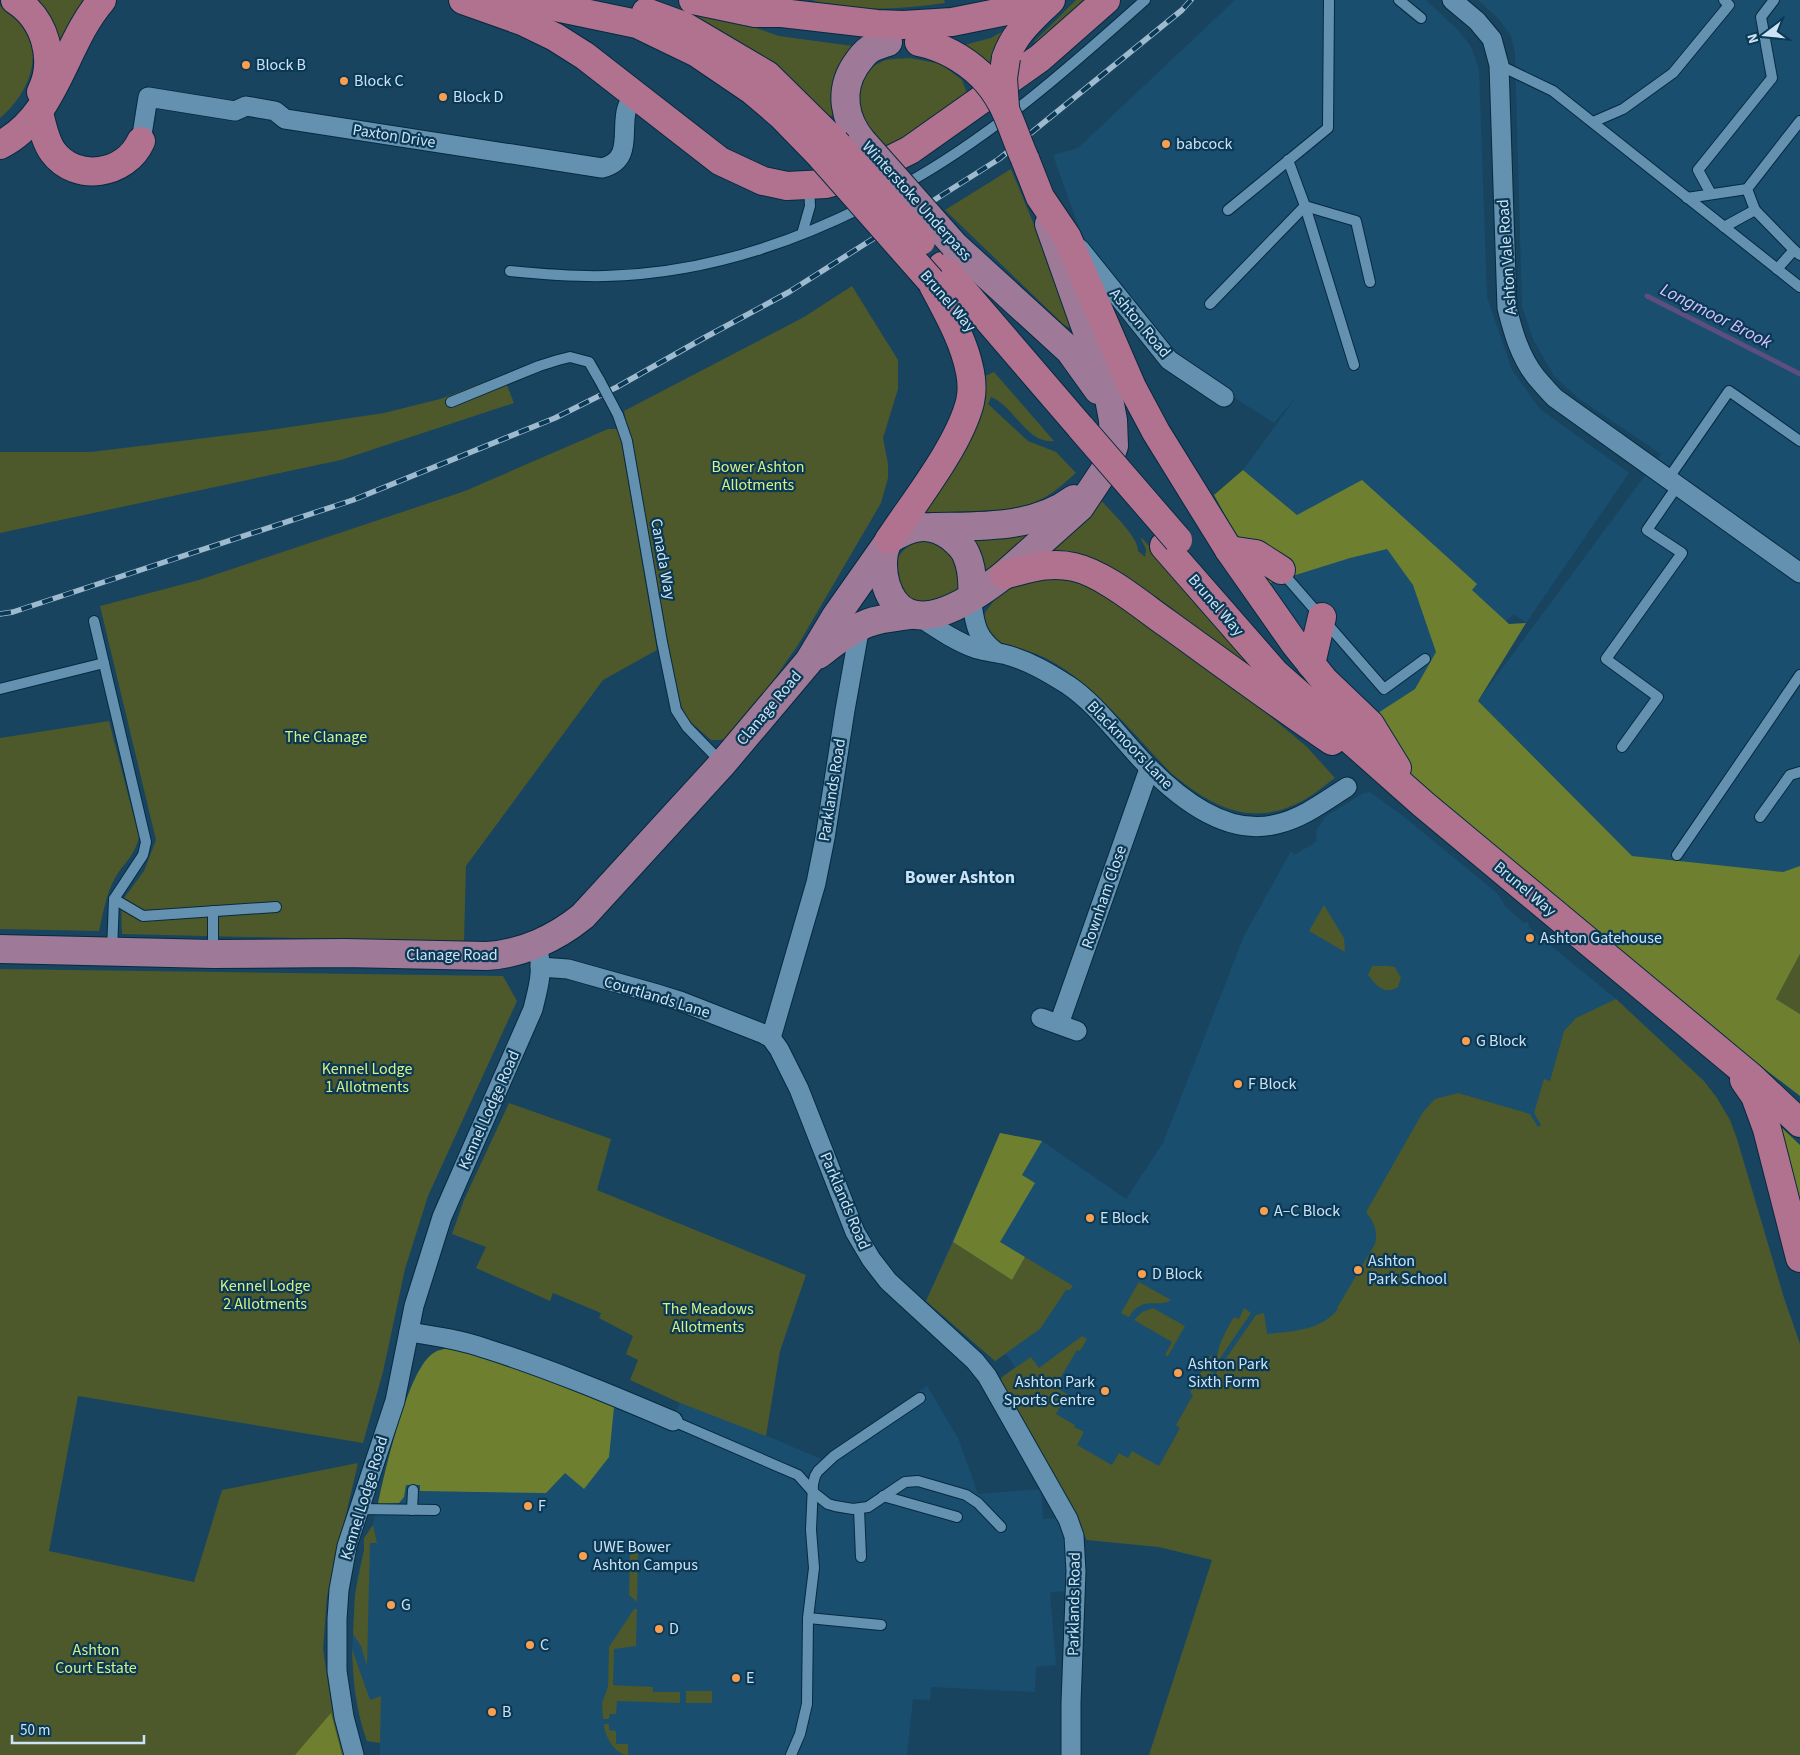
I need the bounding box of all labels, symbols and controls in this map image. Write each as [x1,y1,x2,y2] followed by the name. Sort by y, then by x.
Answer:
[1740,10,1790,60] north arrow
[1743,31,1764,46] text: N
[256,54,306,76] place label: Block B
[240,59,252,71] marker: Block B
[354,70,404,92] place label: Block C
[338,75,350,87] marker: Block C
[453,86,504,108] place label: Block D
[437,91,449,103] marker: Block D
[351,119,437,153] street label: Paxton Drive
[1176,133,1232,155] place label: babcock
[857,136,977,266] street label: Winterstoke Underpass
[1160,138,1172,150] marker: babcock
[1492,198,1522,316] street label: Ashton Vale Road
[915,265,981,337] street label: Brunel Way
[1656,277,1777,355] water label: Longmoor Brook
[1104,284,1176,362] street label: Ashton Road
[711,456,805,496] park label: Bower Ashton Allotments
[645,517,681,602] street label: Canada Way
[1183,569,1249,641] street label: Brunel Way
[731,666,807,750] street label: Clanage Road
[1082,696,1178,794] street label: Blackmoors Lane
[285,726,367,748] park label: The Clanage
[813,737,851,843] street label: Parklands Road
[1076,843,1132,951] street label: Rownham Close
[1489,856,1561,922] street label: Brunel Way
[905,865,1015,890] district label: Bower Ashton
[1540,927,1662,949] place label: Ashton Gatehouse
[1524,932,1536,944] marker: Ashton Gatehouse
[406,944,498,966] street label: Clanage Road
[601,970,713,1024] street label: Courtlands Lane
[1476,1030,1527,1052] place label: G Block
[1460,1035,1472,1047] marker: G Block
[453,1047,525,1173] street label: Kennel Lodge Road
[322,1058,412,1098] park label: Kennel Lodge 1 Allotments
[1248,1073,1297,1095] place label: F Block
[1232,1078,1244,1090] marker: F Block
[815,1149,875,1253] street label: Parklands Road
[1274,1200,1340,1222] place label: A–C Block
[1258,1205,1270,1217] marker: A–C Block
[1100,1207,1149,1229] place label: E Block
[1084,1212,1096,1224] marker: E Block
[1368,1250,1447,1290] place label: Ashton Park School
[1152,1263,1202,1285] place label: D Block
[1352,1264,1364,1276] marker: Ashton Park School
[1136,1268,1148,1280] marker: D Block
[220,1275,310,1315] park label: Kennel Lodge 2 Allotments
[662,1298,754,1338] park label: The Meadows Allotments
[1188,1353,1268,1393] place label: Ashton Park Sixth Form
[1172,1367,1184,1379] marker: Ashton Park Sixth Form
[1004,1371,1095,1411] place label: Ashton Park Sports Centre
[1099,1385,1111,1397] marker: Ashton Park Sports Centre
[335,1433,393,1563] street label: Kennel Lodge Road
[538,1495,546,1517] place label: F
[522,1500,534,1512] marker: F
[593,1536,698,1576] place label: UWE Bower Ashton Campus
[577,1550,589,1562] marker: UWE Bower Ashton Campus
[1062,1552,1086,1656] street label: Parklands Road
[401,1594,411,1616] place label: G
[385,1599,397,1611] marker: G
[669,1618,679,1640] place label: D
[653,1623,665,1635] marker: D
[540,1634,549,1656] place label: C
[55,1639,137,1679] park label: Ashton Court Estate
[524,1639,536,1651] marker: C
[746,1667,754,1689] place label: E
[730,1672,742,1684] marker: E
[502,1701,511,1723] place label: B
[486,1706,498,1718] marker: B
[12,1712,145,1744] scale bar
[20,1720,50,1741] text: 50 m

